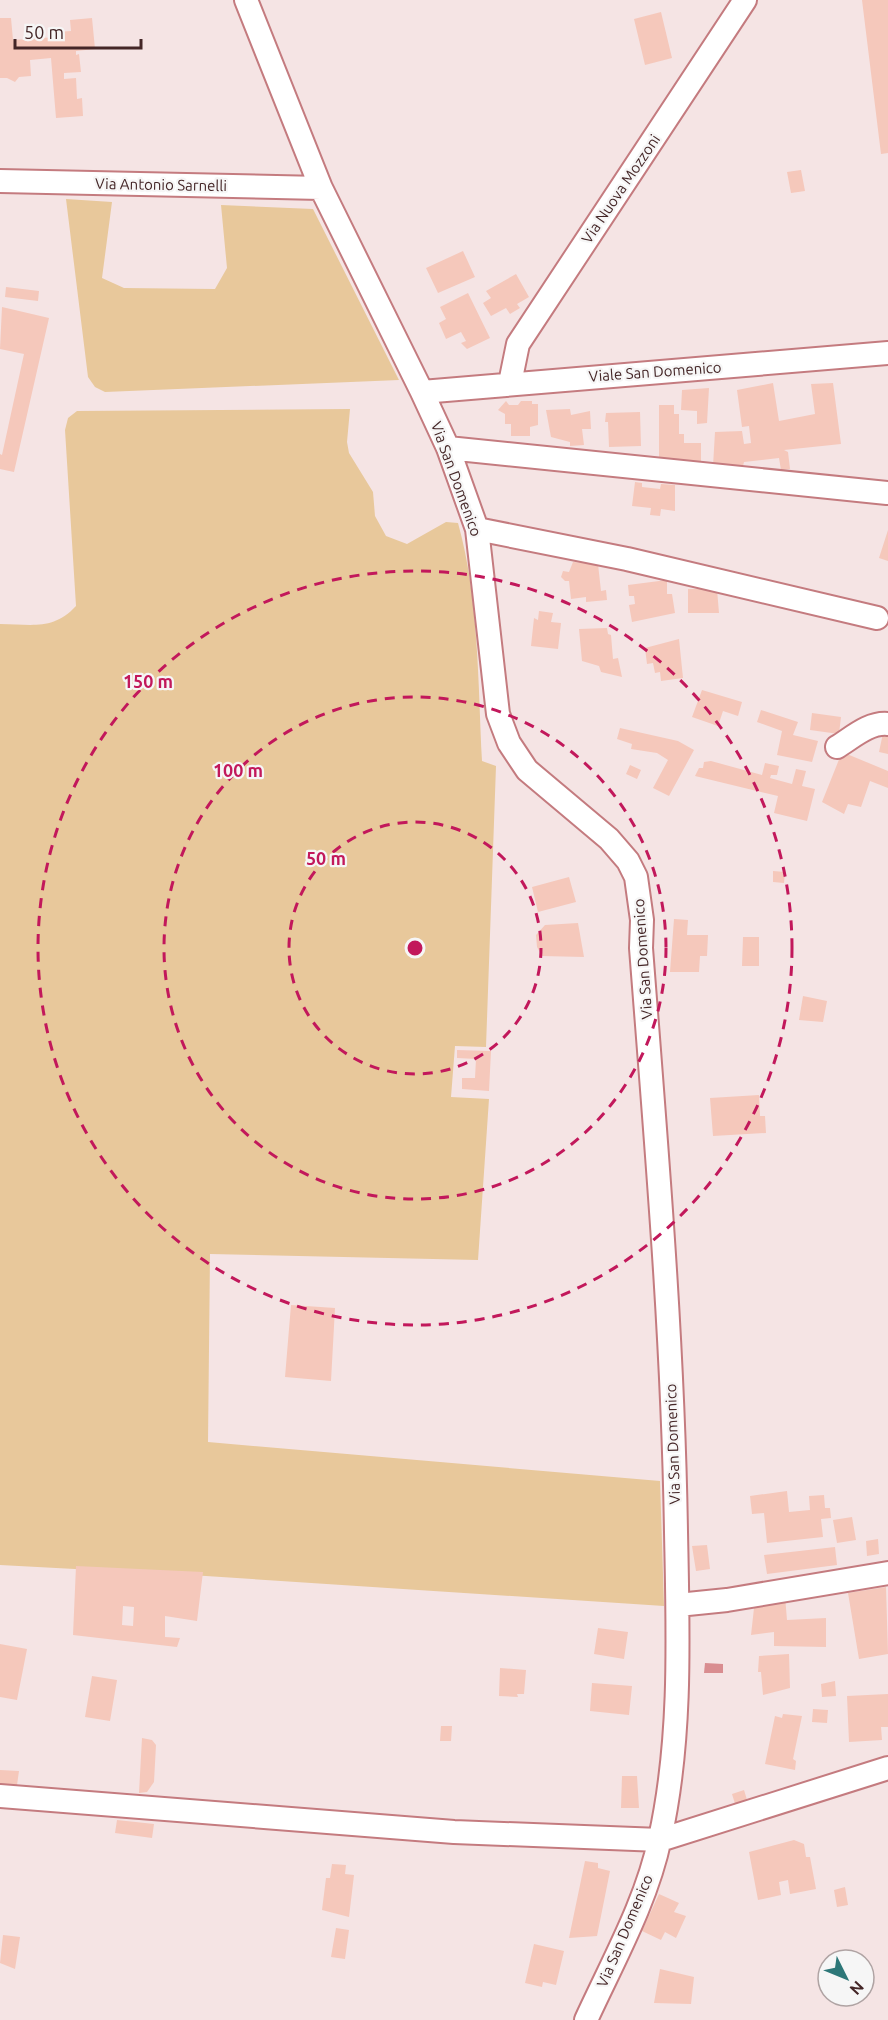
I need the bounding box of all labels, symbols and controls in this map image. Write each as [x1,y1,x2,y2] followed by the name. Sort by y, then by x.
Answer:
[15,12,141,50] scale bar
[24,22,64,42] text: 50 m
[578,131,663,246] street label: Via Nuova Mozzoni
[95,175,227,194] street label: Via Antonio Sarnelli
[588,358,722,385] street label: Viale San Domenico
[428,419,485,539] street label: Via San Domenico
[123,671,173,691] text: 150 m
[213,760,263,780] text: 100 m
[306,848,346,868] text: 50 m
[630,898,655,1020] street label: Via San Domenico
[405,938,425,958] centre of rings
[662,1383,683,1505] street label: Via San Domenico
[593,1872,656,1990] street label: Via San Domenico
[816,1948,876,2008] north arrow
[846,1978,868,1999] text: N

